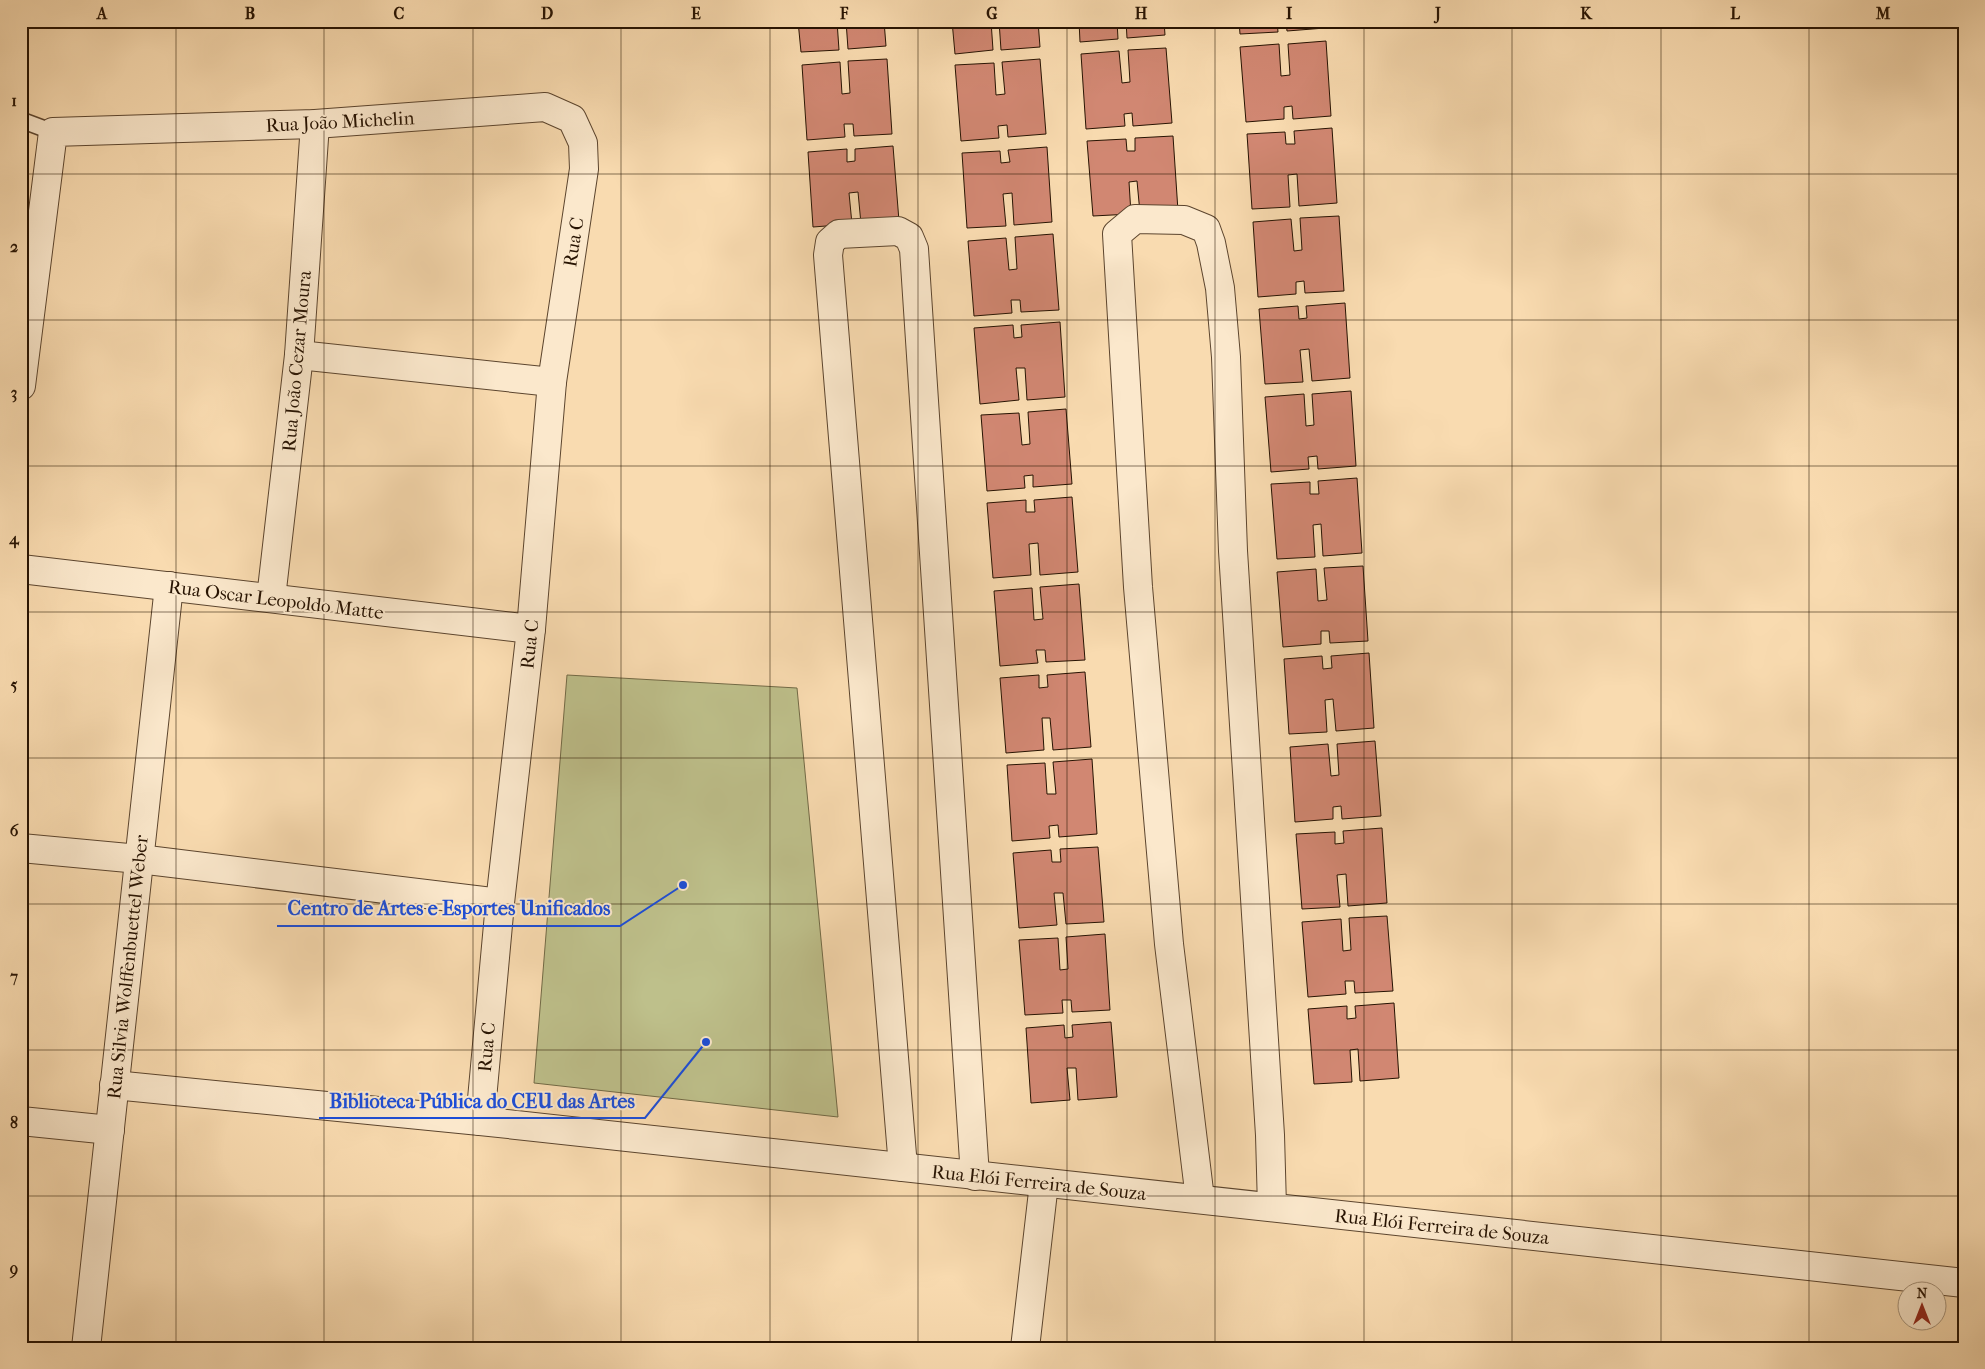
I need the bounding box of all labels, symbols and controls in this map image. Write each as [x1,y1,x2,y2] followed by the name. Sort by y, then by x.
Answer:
[96,4,108,23] text: A
[245,4,255,23] text: B
[394,4,405,23] text: C
[541,4,553,23] text: D
[691,4,701,23] text: E
[839,4,849,23] text: F
[986,4,998,23] text: G
[1135,4,1148,23] text: H
[1286,4,1293,23] text: I
[1433,4,1441,24] text: J
[1580,4,1593,23] text: K
[1730,4,1740,23] text: L
[1875,4,1891,23] text: M
[11,91,17,110] text: 1
[265,107,415,137] street label: Rua João Michelin
[559,216,589,269] street label: Rua C
[10,237,18,256] text: 2
[278,269,316,453] street label: Rua João Cezar Moura
[11,383,17,403] text: 3
[8,529,20,549] text: 4
[167,576,385,624] street label: Rua Oscar Leopoldo Matte
[516,618,544,670] street label: Rua C
[11,675,18,694] text: 5
[10,821,19,840] text: 6
[103,833,153,1100] street label: Rua Silvia Wolffenbuettel Weber
[277,891,620,926] callout: Centro de Artes e Esportes Unificados
[288,897,611,920] text: Centro de Artes e Esportes Unificados
[9,967,18,986] text: 7
[474,1021,500,1073] street label: Rua C
[319,1083,645,1118] callout: Biblioteca Pública do CEU das Artes
[329,1090,635,1113] text: Biblioteca Pública do CEU das Artes
[10,1113,18,1132] text: 8
[931,1161,1147,1205] street label: Rua Elói Ferreira de Souza
[1334,1205,1550,1249] street label: Rua Elói Ferreira de Souza
[9,1259,18,1279] text: 9
[1898,1282,1948,1332] north arrow
[1917,1285,1928,1302] text: N

